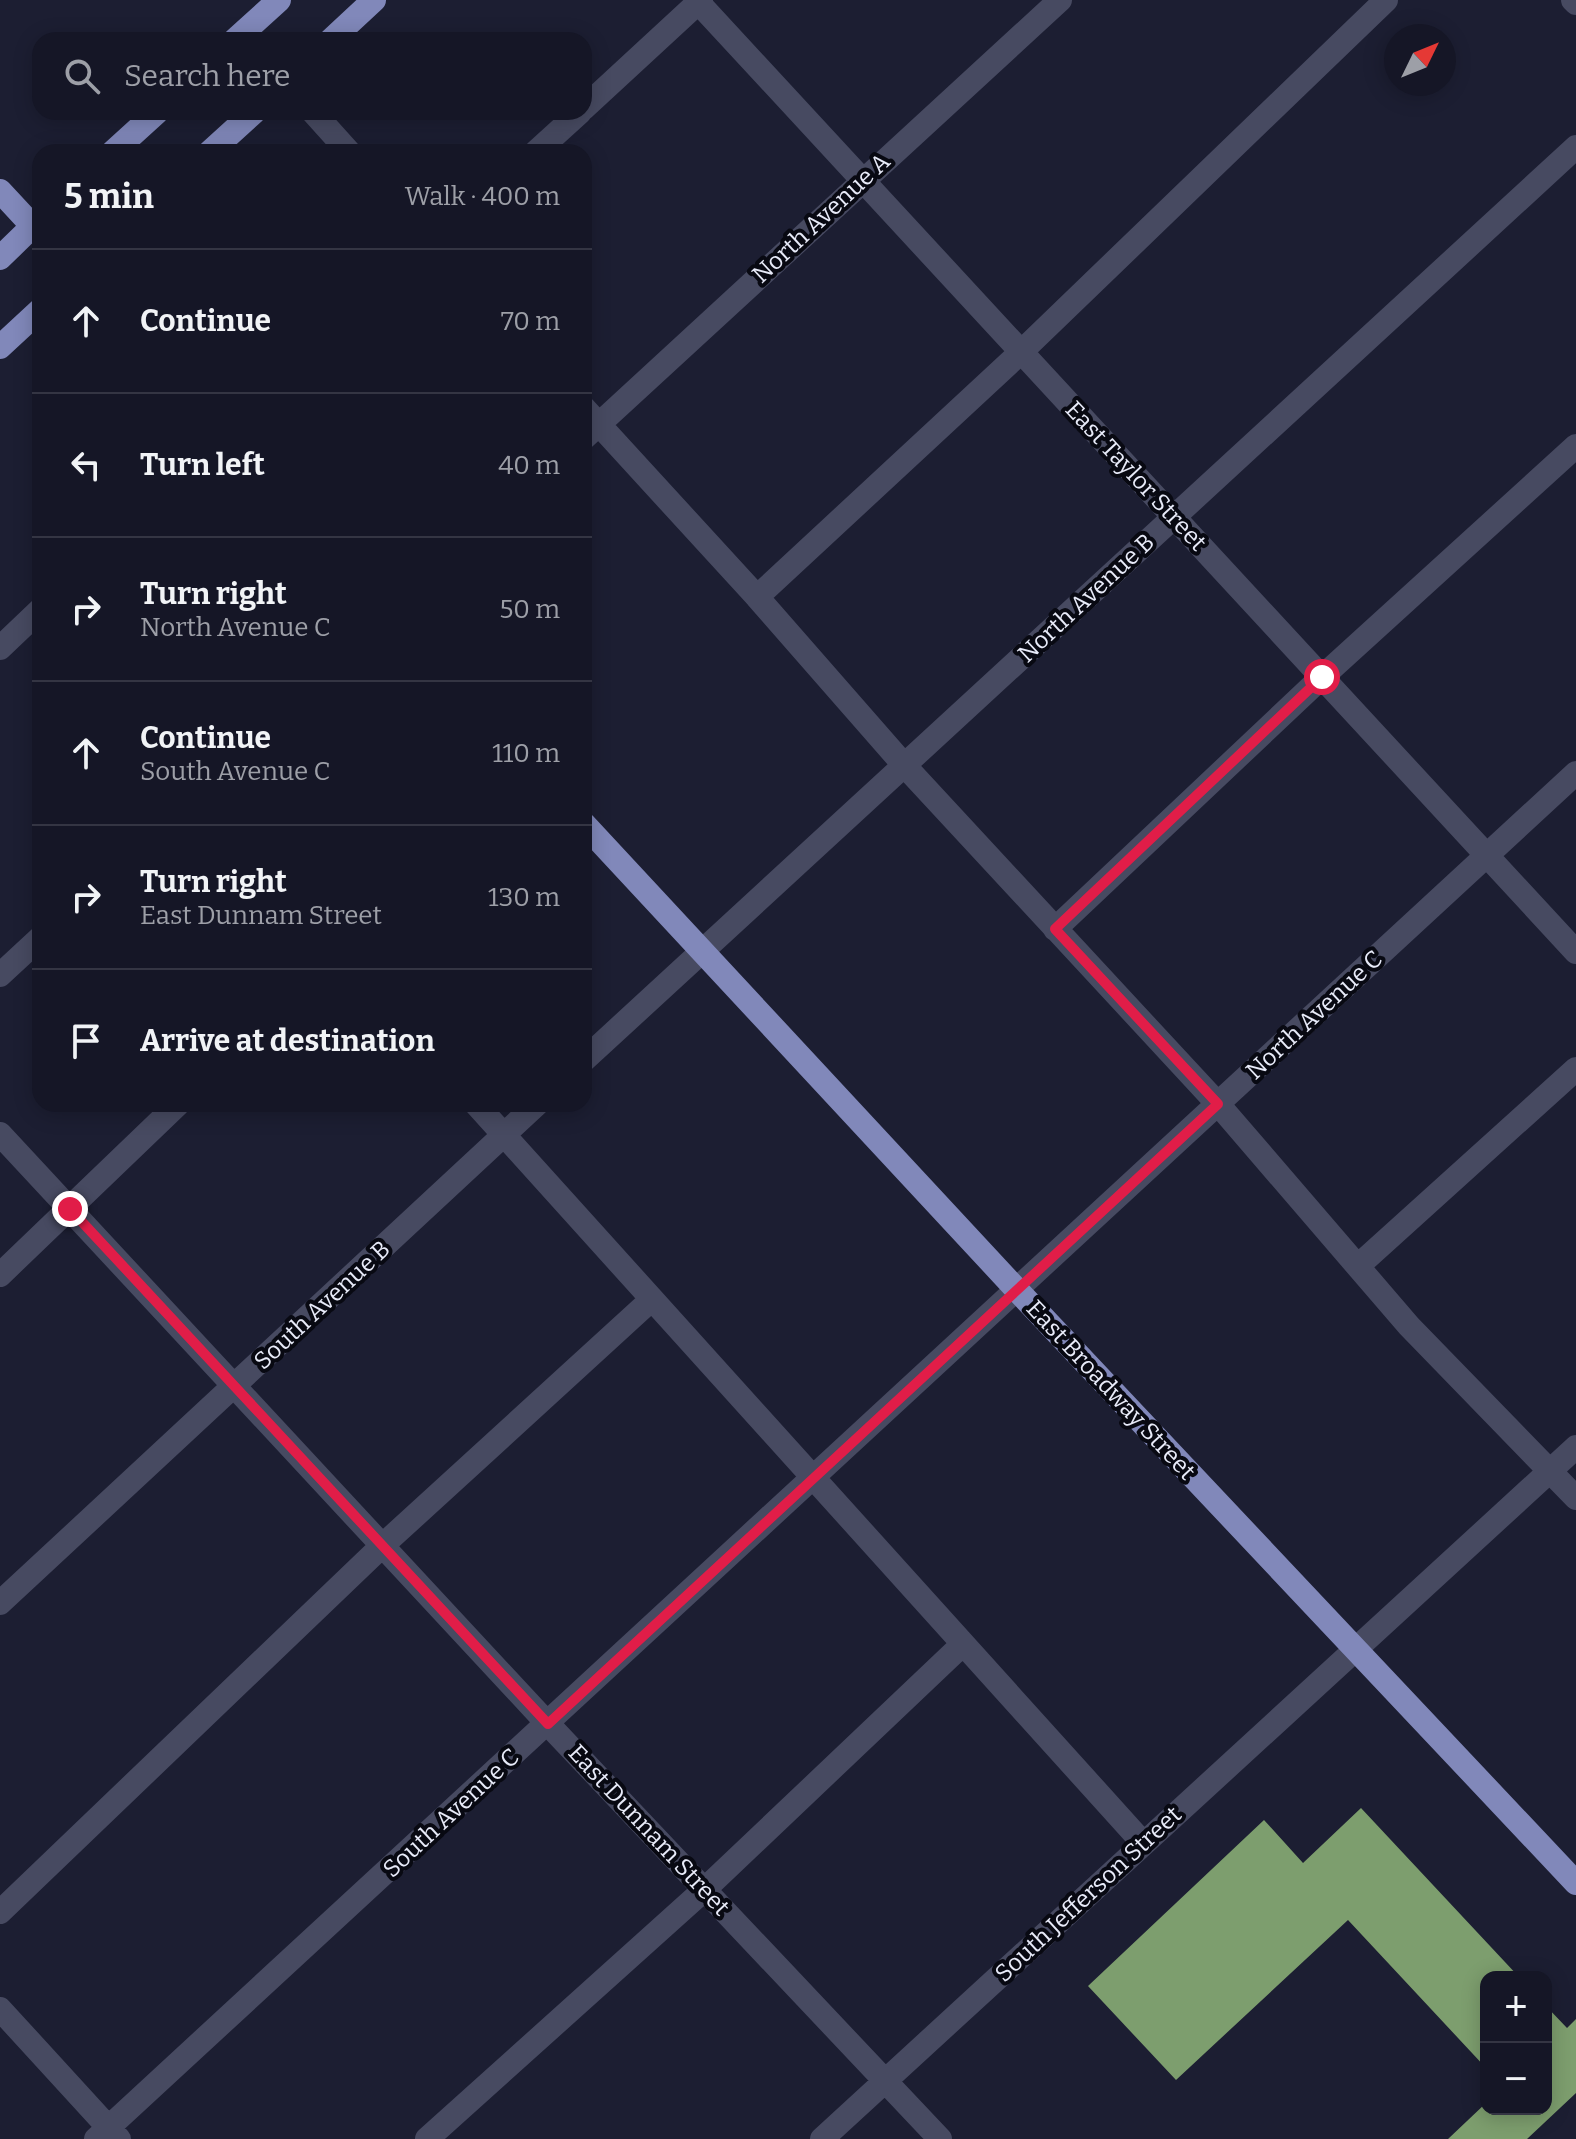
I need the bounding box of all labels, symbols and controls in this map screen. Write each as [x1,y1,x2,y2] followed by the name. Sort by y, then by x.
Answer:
[1384,24,1456,96] north arrow
[32,32,592,120] search box
[60,54,104,98] icon: search
[124,58,291,94] text: Search here
[747,147,895,289] street label: North Avenue A
[64,176,154,217] text: 5 min
[405,181,560,212] text: Walk · 400 m
[64,299,108,343] icon: ahead
[140,303,271,339] text: Continue
[501,306,560,337] text: 70 m
[1060,396,1213,557] street label: East Taylor Street
[64,443,108,487] icon: left
[140,447,265,483] text: Turn left
[498,450,560,481] text: 40 m
[1012,528,1160,668] street label: North Avenue B
[140,576,287,612] text: Turn right
[64,587,108,631] icon: right
[499,594,560,625] text: 50 m
[140,612,331,643] text: North Avenue C
[1304,659,1340,695] route start
[140,720,271,756] text: Continue
[64,731,108,775] icon: ahead
[492,738,560,769] text: 110 m
[140,756,330,787] text: South Avenue C
[140,864,287,900] text: Turn right
[64,875,108,919] icon: right
[488,882,560,913] text: 130 m
[140,900,382,931] text: East Dunnam Street
[1240,945,1388,1085] street label: North Avenue C
[64,1019,108,1063] icon: arrive
[140,1023,435,1059] text: Arrive at destination
[52,1191,88,1227] route end
[248,1235,396,1375] street label: South Avenue B
[1021,1295,1201,1486] street label: East Broadway Street
[563,1739,736,1921] street label: East Dunnam Street
[377,1743,525,1883] street label: South Avenue C
[989,1800,1187,1988] street label: South Jefferson Street
[1480,1971,1552,2115] map controls
[1480,1971,1552,2043] button: +
[1480,2043,1552,2115] button: −

